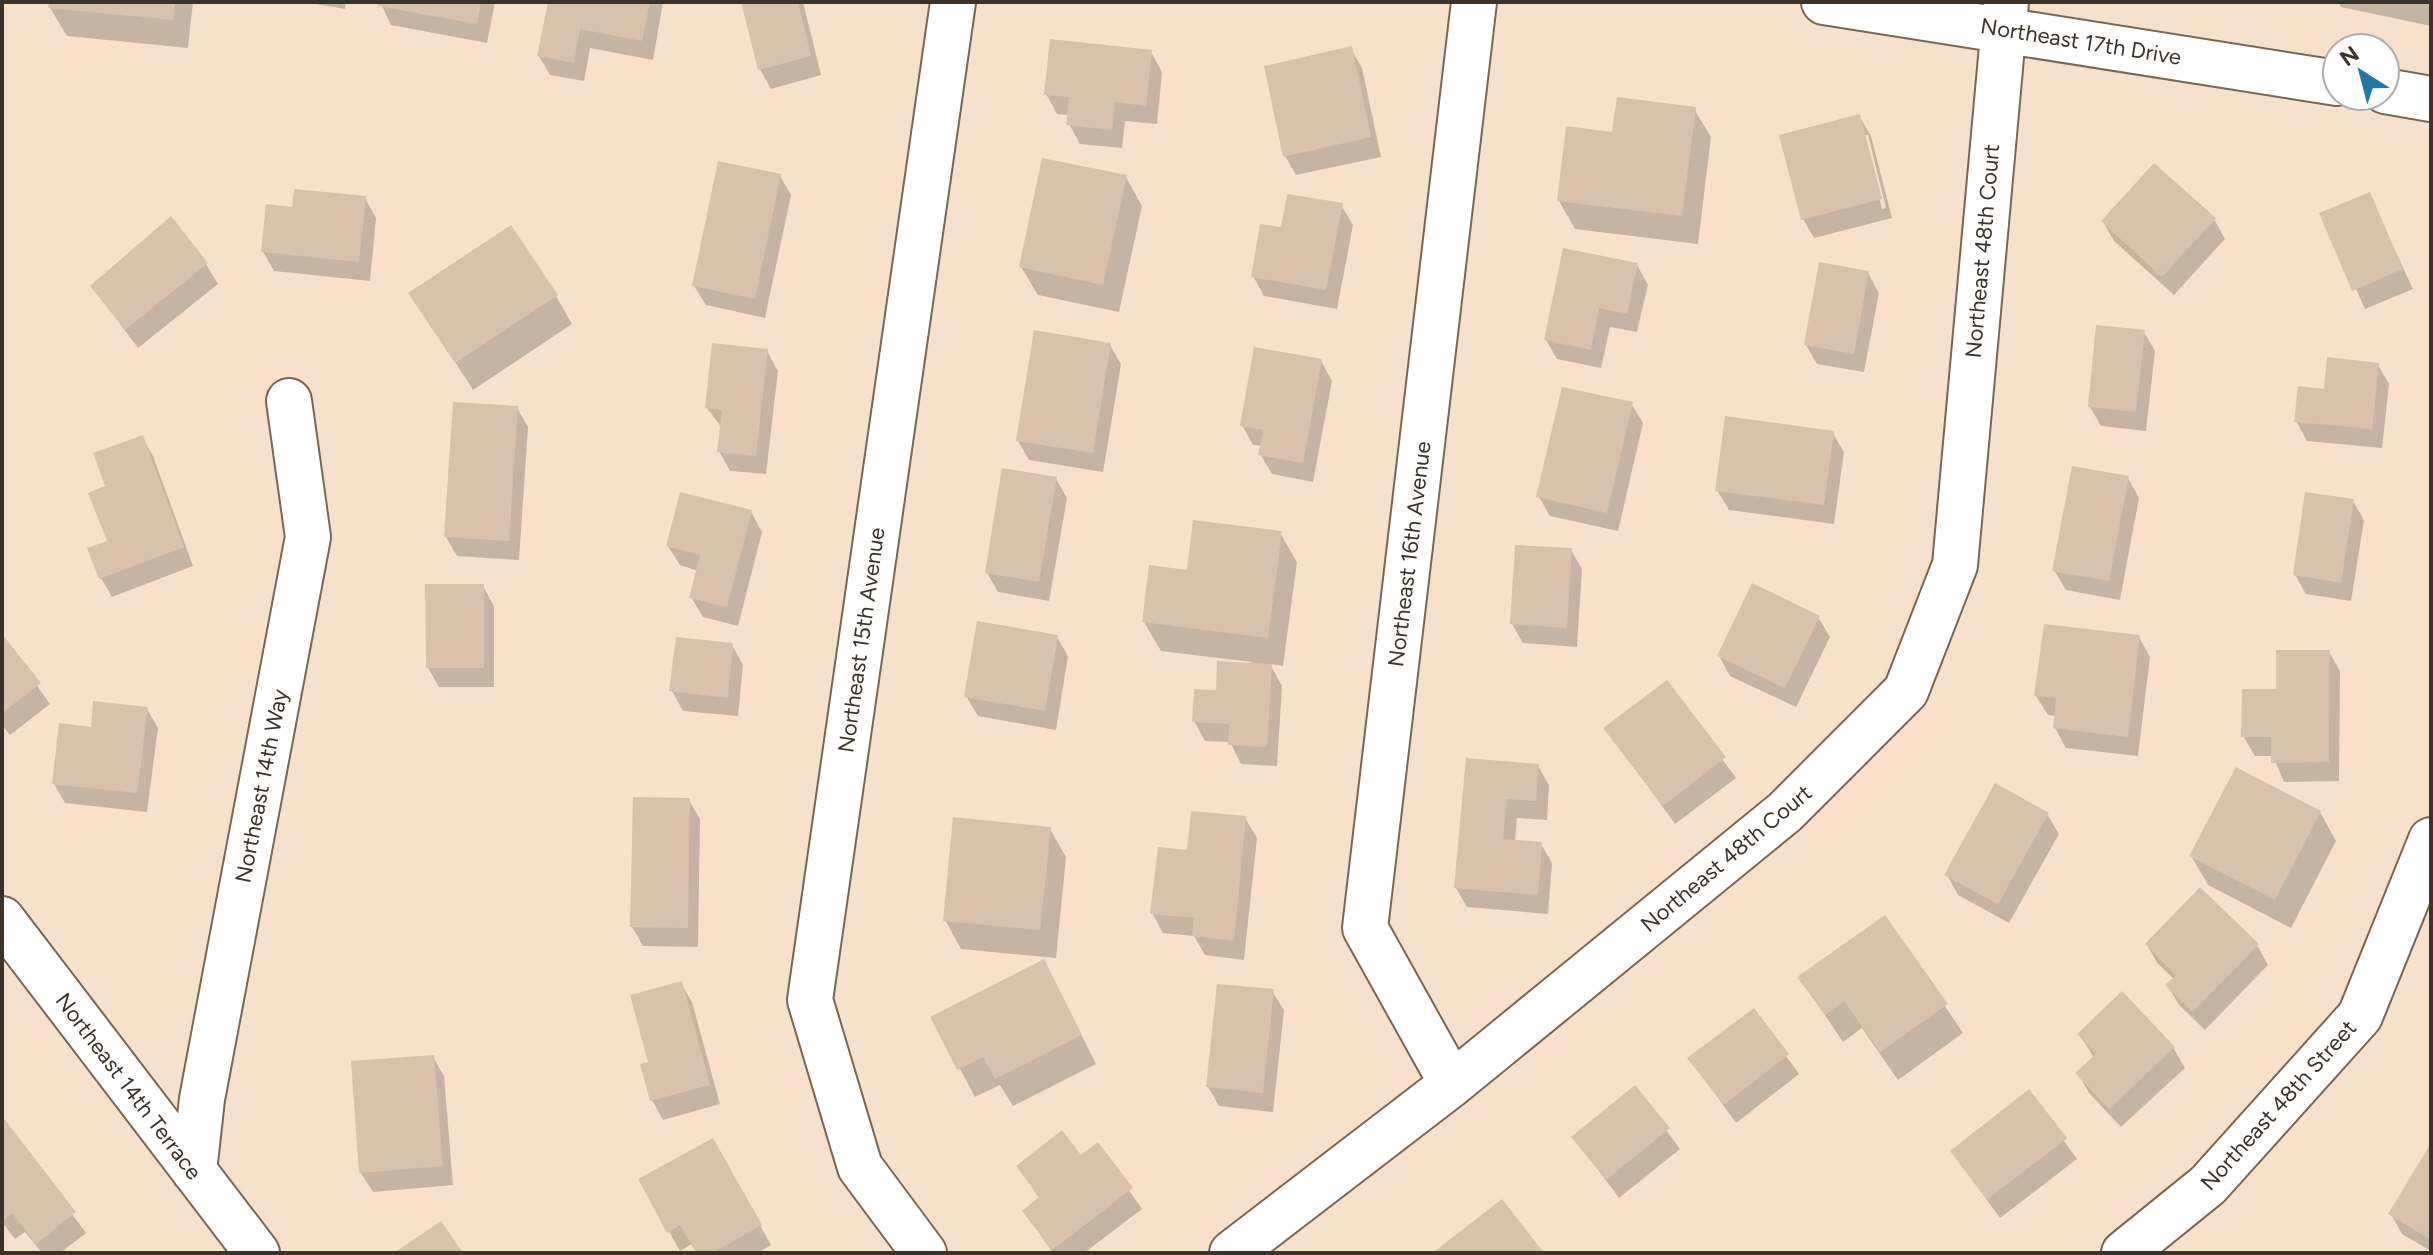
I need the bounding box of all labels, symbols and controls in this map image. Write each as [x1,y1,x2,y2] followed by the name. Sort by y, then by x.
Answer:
[1979,12,2183,71] street label: Northeast 17th Drive
[2321,32,2401,112] north arrow
[2335,40,2364,72] text: N
[1960,143,2005,359] street label: Northeast 48th Court
[1382,440,1437,668] street label: Northeast 16th Avenue
[832,526,891,754] street label: Northeast 15th Avenue
[229,687,294,885] street label: Northeast 14th Way
[1635,779,1817,938] street label: Northeast 48th Court
[50,988,208,1185] street label: Northeast 14th Terrace
[2195,1015,2362,1196] street label: Northeast 48th Street

